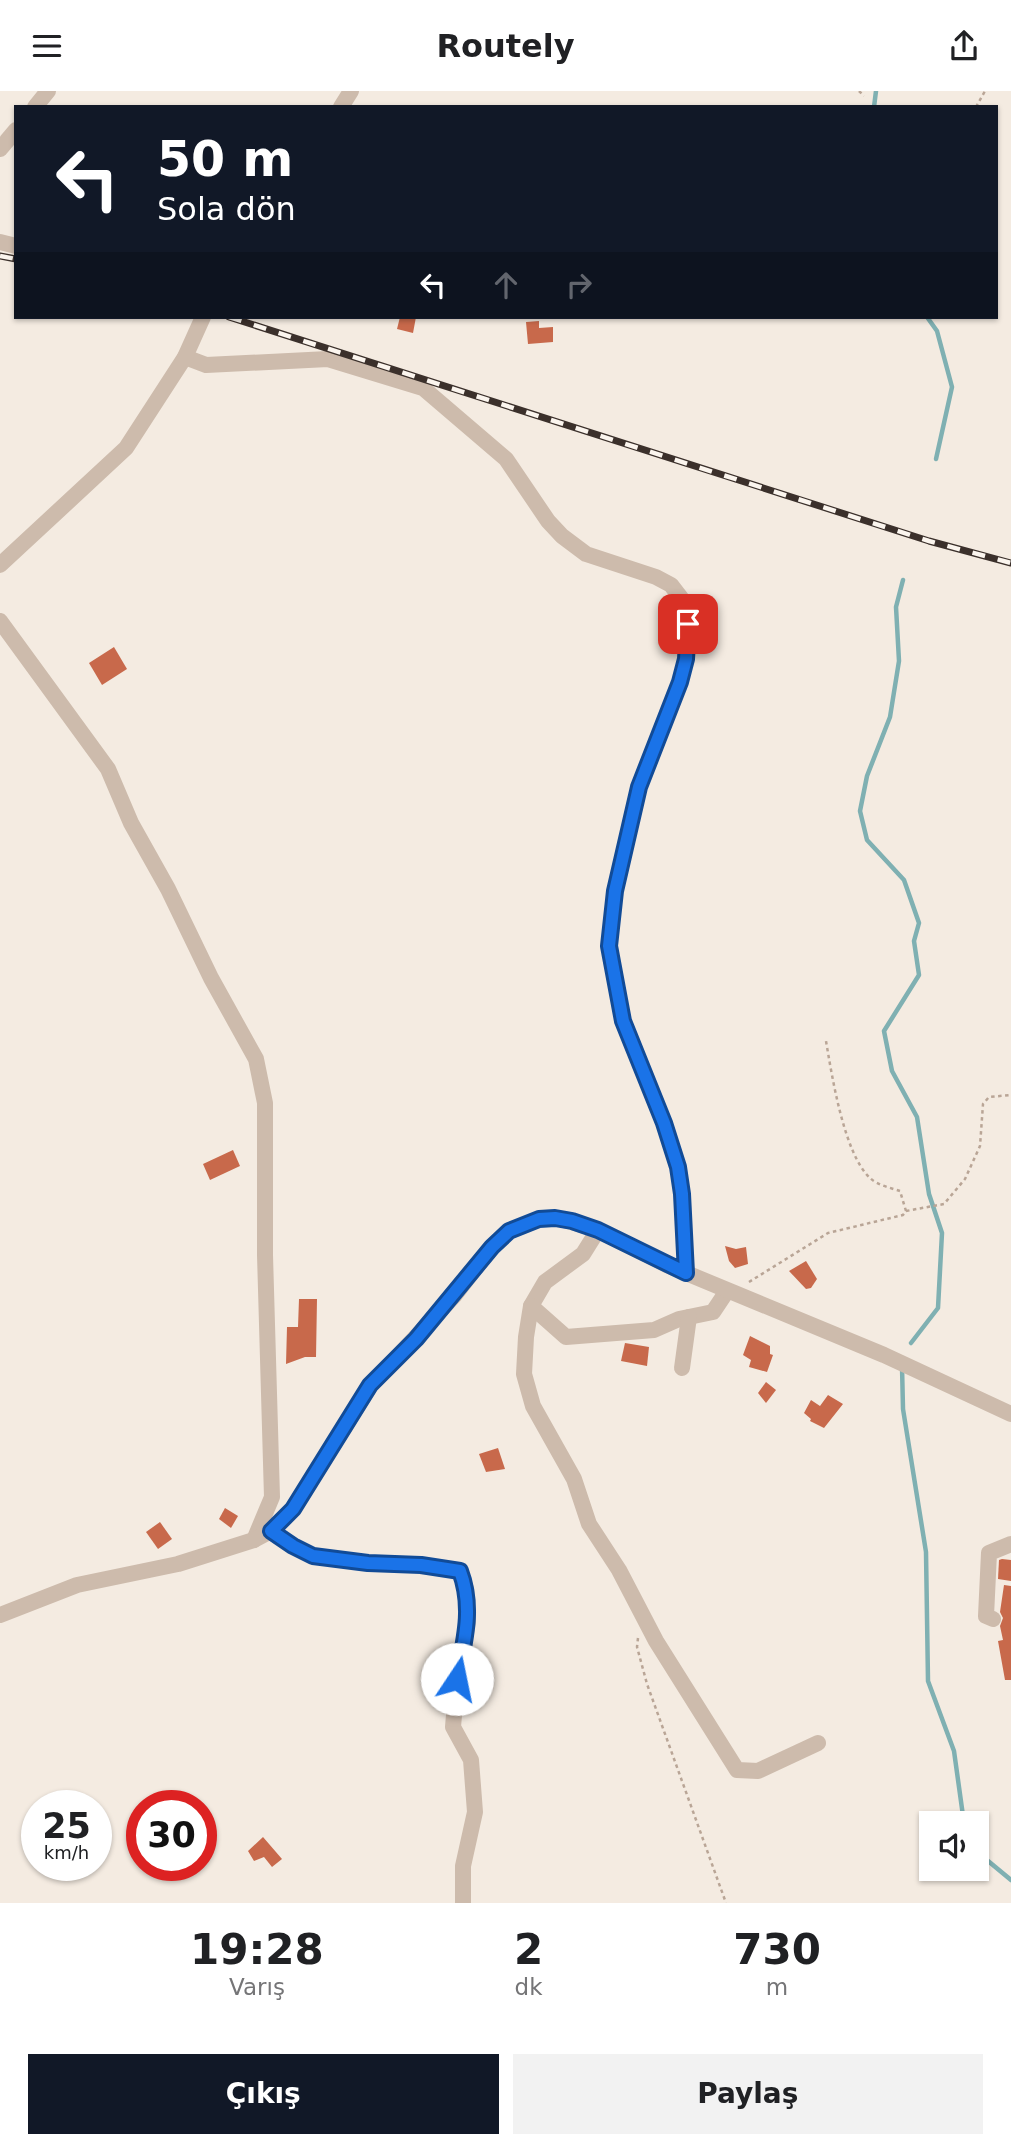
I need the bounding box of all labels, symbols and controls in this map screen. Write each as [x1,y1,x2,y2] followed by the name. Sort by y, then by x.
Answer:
[28,27,66,65] icon: menu
[436,27,575,65] text: Routely
[945,27,983,65] icon: share
[157,131,293,188] text: 50 m
[42,133,133,224] icon: left
[157,190,296,228] text: Sola dön
[414,266,452,304] icon: left
[487,266,525,304] icon: ahead
[560,266,598,304] icon: right
[658,594,718,654] pin
[669,605,707,643] icon: arrive
[420,1642,494,1716] position arrow
[126,1790,217,1881] speed limit sign: 30
[42,1806,91,1846] text: 25
[919,1811,989,1881] map controls
[919,1811,989,1881] button: sound
[44,1842,89,1863] text: km/h
[190,1925,324,1974] text: 19:28
[514,1925,543,1974] text: 2
[733,1925,821,1974] text: 730
[229,1974,285,2000] text: Varış
[515,1974,542,2000] text: dk
[766,1974,788,2000] text: m
[28,2054,499,2134] button: Çıkış
[513,2054,983,2134] button: Paylaş

